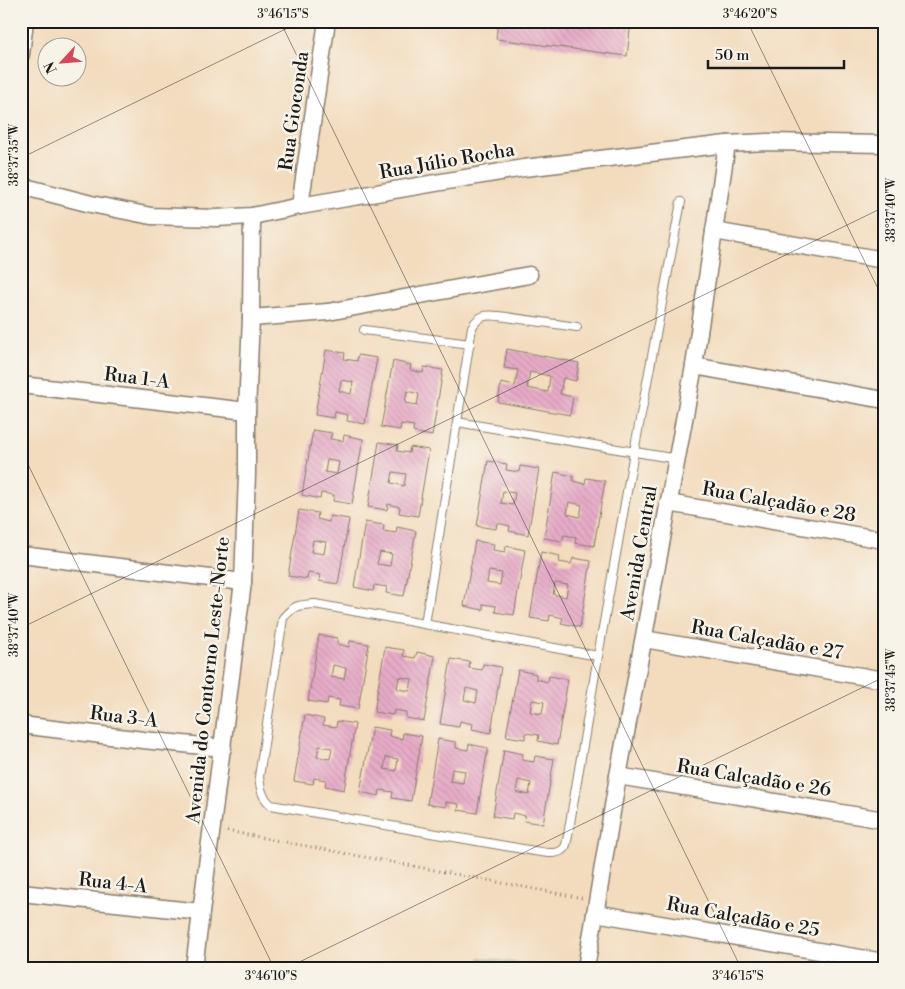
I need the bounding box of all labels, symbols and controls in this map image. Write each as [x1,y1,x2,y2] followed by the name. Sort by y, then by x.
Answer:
[257,7,309,22] text: 3°46'15"S
[723,7,777,22] text: 3°46'20"S
[38,38,88,88] north arrow
[708,38,844,70] scale bar
[715,46,749,65] text: 50 m
[274,49,314,172] street label: Rua Gioconda
[41,58,62,76] text: N
[7,123,22,186] text: 38°37'35"W
[377,137,517,185] street label: Rua Júlio Rocha
[884,177,899,242] text: 38°37'40"W
[103,362,172,394] street label: Rua 1-A
[700,477,858,527] street label: Rua Calçadão e 28
[615,483,663,623] street label: Avenida Central
[181,535,235,826] street label: Avenida do Contorno Leste-Norte
[7,592,22,657] text: 38°37'40"W
[689,615,845,665] street label: Rua Calçadão e 27
[884,647,899,711] text: 38°37'45"W
[89,701,160,733] street label: Rua 3-A
[675,754,833,802] street label: Rua Calçadão e 26
[77,867,150,899] street label: Rua 4-A
[665,892,821,942] street label: Rua Calçadão e 25
[245,969,297,984] text: 3°46'10"S
[712,969,764,984] text: 3°46'15"S

